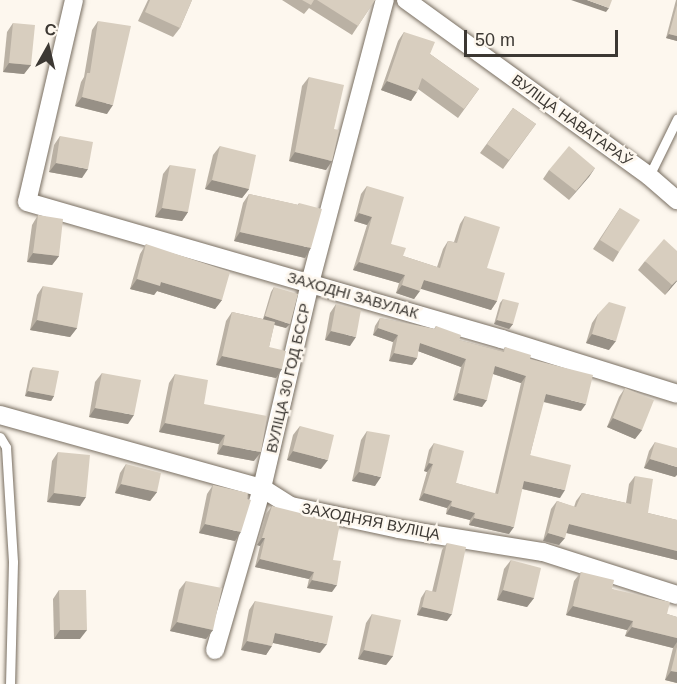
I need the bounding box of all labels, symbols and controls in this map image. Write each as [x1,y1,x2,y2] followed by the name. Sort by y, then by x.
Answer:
[18,18,78,78] north arrow
[467,18,622,56] scale bar
[44,20,57,39] text: С
[475,30,515,50] text: 50 m
[508,70,636,170] street label: ВУЛІЦА НАВАТАРАЎ
[285,268,421,322] street label: ЗАХОДНІ ЗАВУЛАК
[262,301,314,455] street label: ВУЛІЦА 30 ГОД БССР
[300,499,442,543] street label: ЗАХОДНЯЯ ВУЛІЦА

